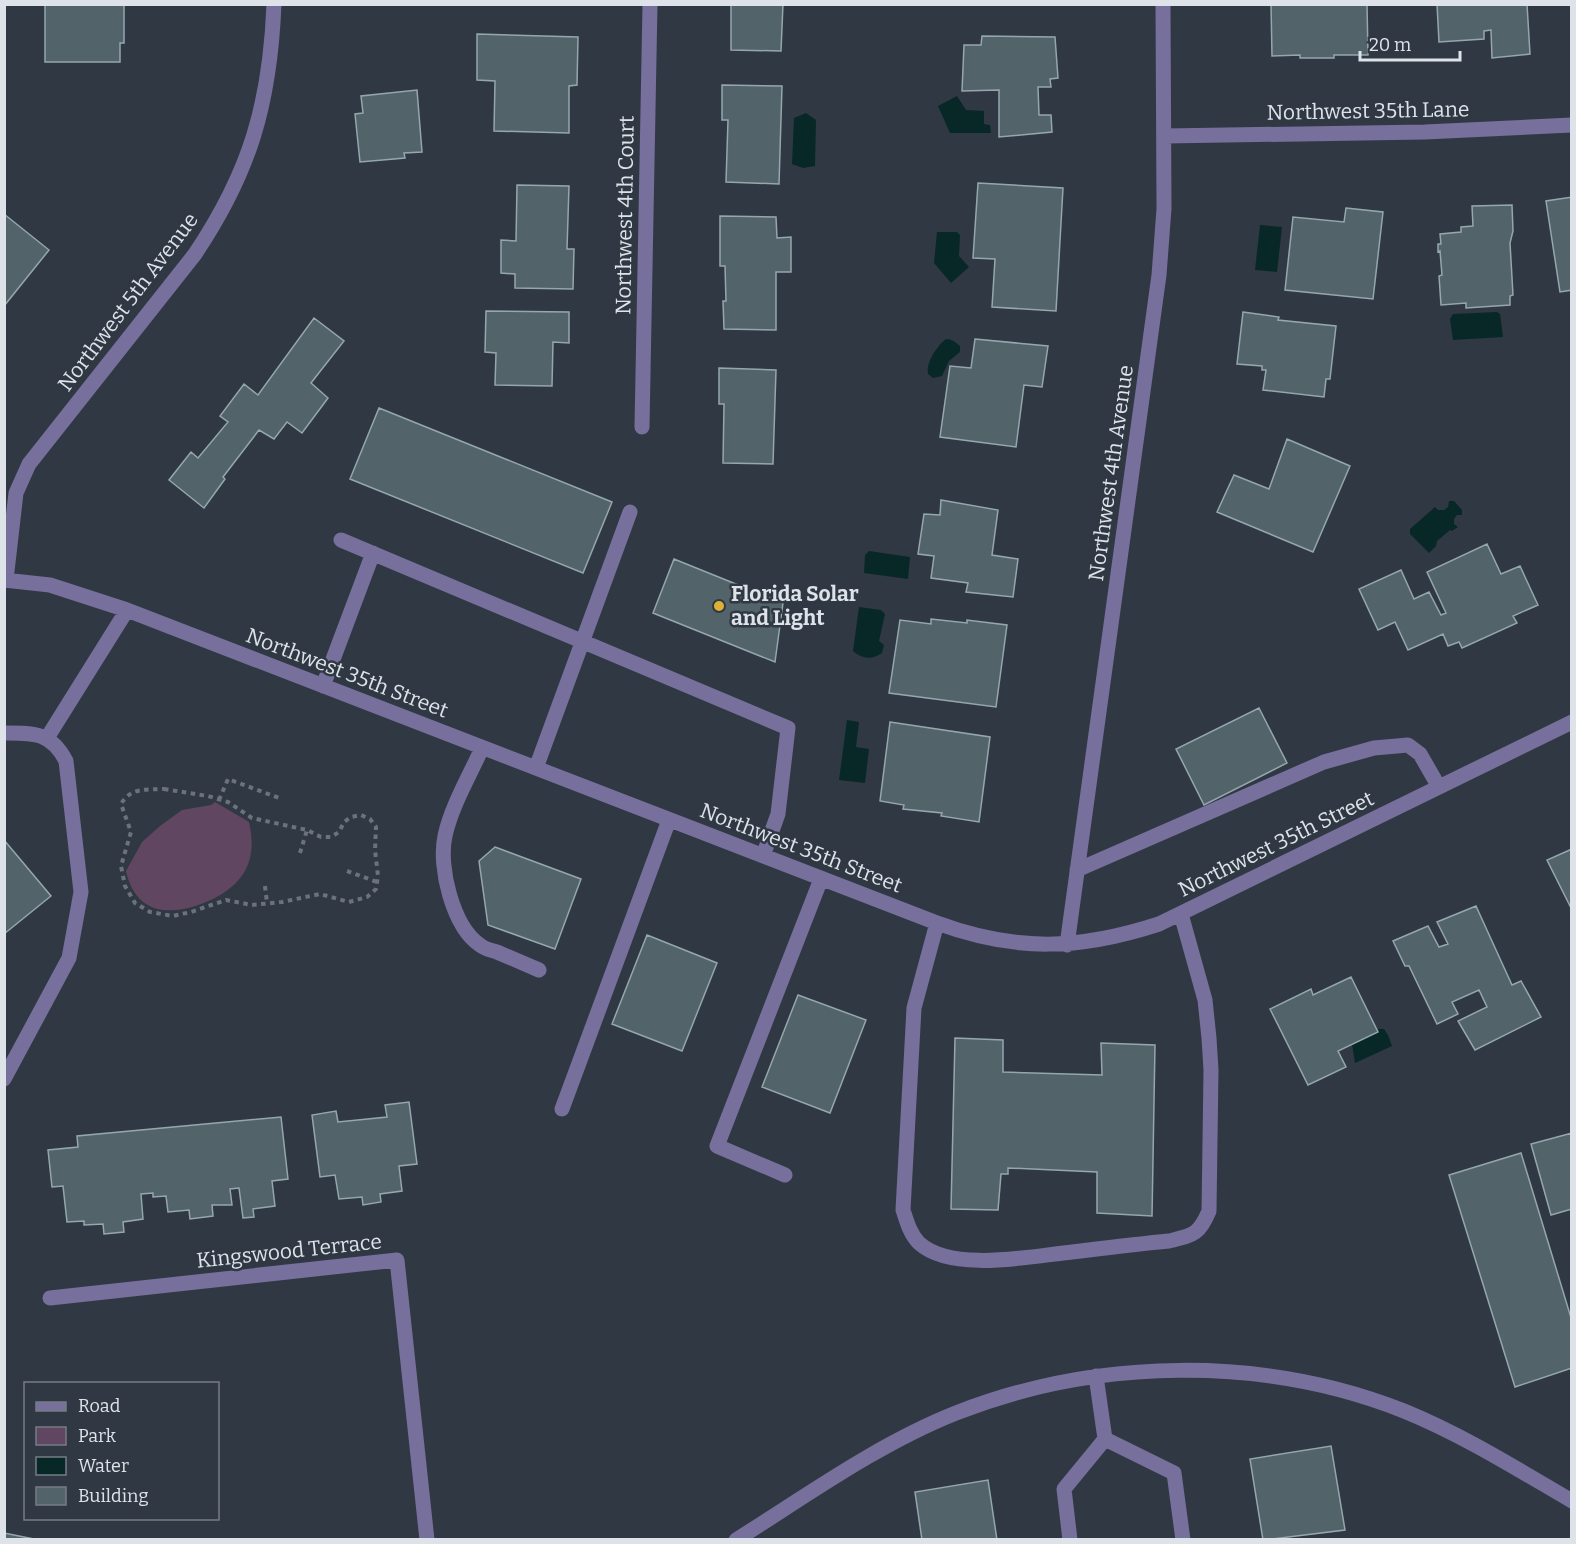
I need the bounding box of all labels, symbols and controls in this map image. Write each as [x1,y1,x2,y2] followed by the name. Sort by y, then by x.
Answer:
[1360,24,1460,62] scale bar
[1369,34,1411,56] text: 20 m
[1266,96,1470,126] street label: Northwest 35th Lane
[610,115,640,315] street label: Northwest 4th Court
[52,208,204,396] street label: Northwest 5th Avenue
[1083,363,1139,583] street label: Northwest 4th Avenue
[731,581,859,631] place label: Florida Solar and Light
[712,599,726,613] marker: Florida Solar and Light
[242,622,452,724] street label: Northwest 35th Street
[1174,785,1378,903] street label: Northwest 35th Street
[696,797,906,899] street label: Northwest 35th Street
[195,1228,383,1274] street label: Kingswood Terrace
[24,1382,219,1520] legend
[78,1395,121,1417] text: Road
[78,1425,117,1447] text: Park
[78,1455,129,1477] text: Water
[78,1485,149,1507] text: Building

